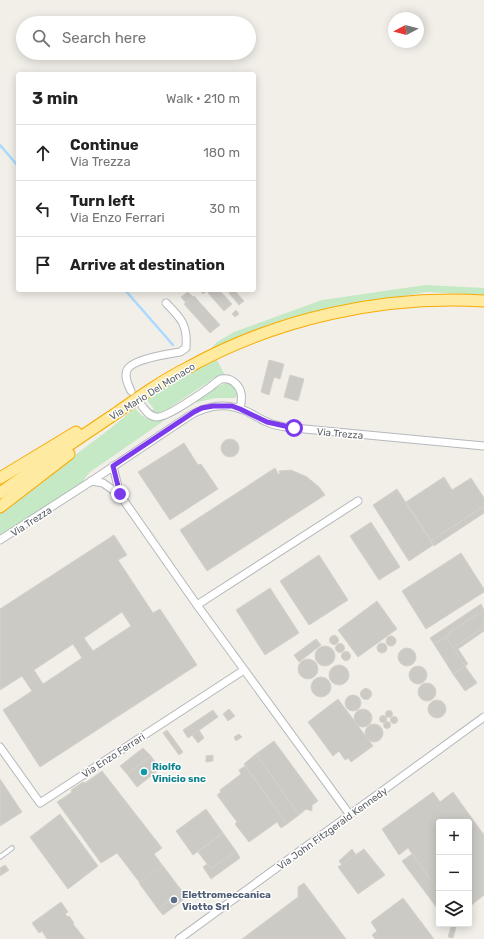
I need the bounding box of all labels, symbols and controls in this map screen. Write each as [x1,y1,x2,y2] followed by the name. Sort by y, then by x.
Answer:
[388,12,424,48] north arrow
[16,16,256,60] search box
[30,27,52,49] icon: search
[62,29,146,47] text: Search here
[32,88,78,108] text: 3 min
[166,91,240,106] text: Walk · 210 m
[70,136,139,154] text: Continue
[32,142,54,164] icon: ahead
[203,145,240,160] text: 180 m
[70,154,131,169] text: Via Trezza
[70,192,135,210] text: Turn left
[32,198,54,220] icon: left
[209,201,240,216] text: 30 m
[70,210,165,225] text: Via Enzo Ferrari
[32,254,54,276] icon: arrive
[70,256,225,274] text: Arrive at destination
[108,360,198,423] street label: Via Mario Del Monaco
[285,419,303,437] route start
[316,426,364,442] street label: Via Trezza
[111,485,129,503] route end
[9,504,54,540] street label: Via Trezza
[80,731,147,781] street label: Via Enzo Ferrari
[152,761,206,785] place label: Riolfo Vinicio snc
[139,767,149,777] marker: Riolfo Vinicio snc
[275,785,390,873] street label: Via John Fitzgerald Kennedy
[436,819,472,927] map controls
[436,819,472,855] button: +
[436,855,472,891] button: −
[182,889,271,913] place label: Elettromeccanica Viotto Srl
[436,891,472,927] button: layers
[169,895,179,905] marker: Elettromeccanica Viotto Srl

